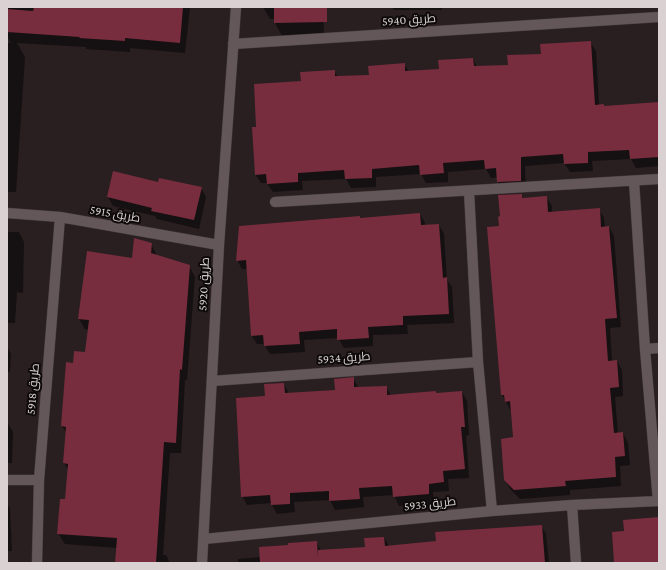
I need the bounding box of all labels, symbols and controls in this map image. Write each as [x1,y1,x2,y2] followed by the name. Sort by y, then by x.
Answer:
[382,11,436,29] street label: طريق 5940
[89,202,141,226] street label: طريق 5915
[195,257,213,311] street label: طريق 5920
[317,349,371,367] street label: طريق 5934
[24,363,42,415] street label: طريق 5918
[403,494,457,514] street label: طريق 5933

